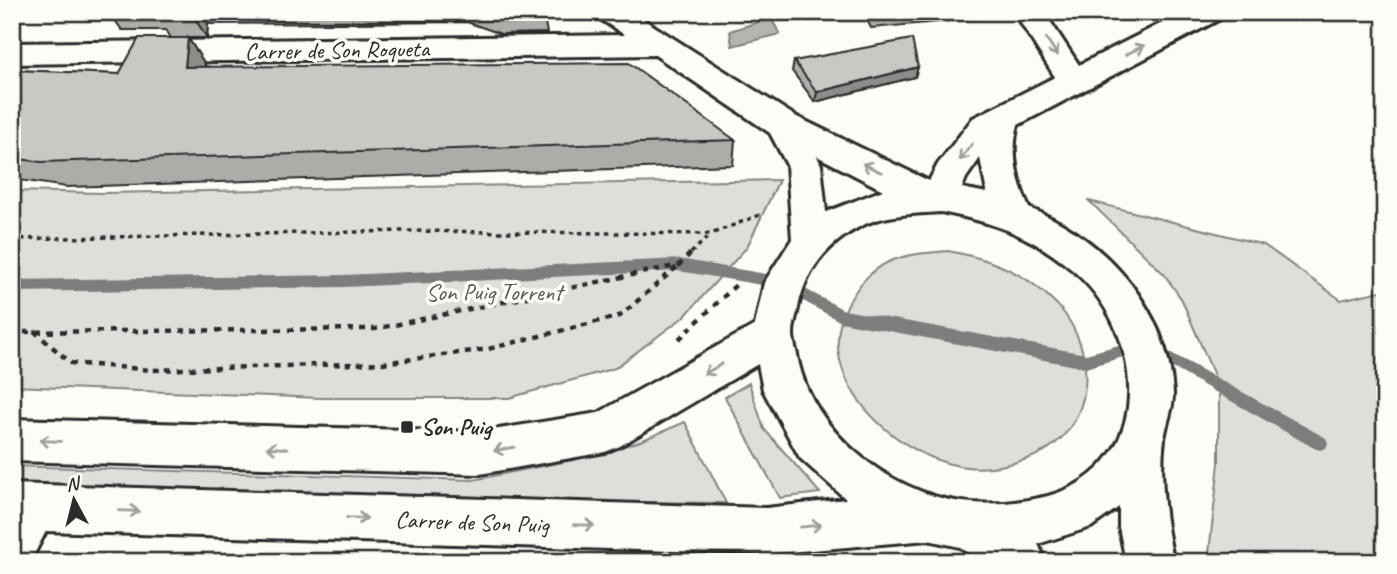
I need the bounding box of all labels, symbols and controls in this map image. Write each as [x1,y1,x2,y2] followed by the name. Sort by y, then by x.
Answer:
[244,33,431,67] street label: Carrer de Son Roqueta
[1045,37,1059,56] one-way arrow
[1124,43,1145,57] one-way arrow
[958,143,973,161] one-way arrow
[862,161,883,175] one-way arrow
[426,277,565,307] park label: Son Puig Torrent
[704,362,724,376] one-way arrow
[421,412,494,442] place label: Son Puig
[399,419,415,435] marker: Son Puig
[39,435,62,448] one-way arrow
[266,441,289,454] one-way arrow
[494,443,516,456] one-way arrow
[38,466,108,536] north arrow
[65,471,83,497] text: N
[118,504,141,517] one-way arrow
[395,504,551,540] street label: Carrer de Son Puig
[345,511,368,525] one-way arrow
[572,519,595,532] one-way arrow
[800,519,822,532] one-way arrow

